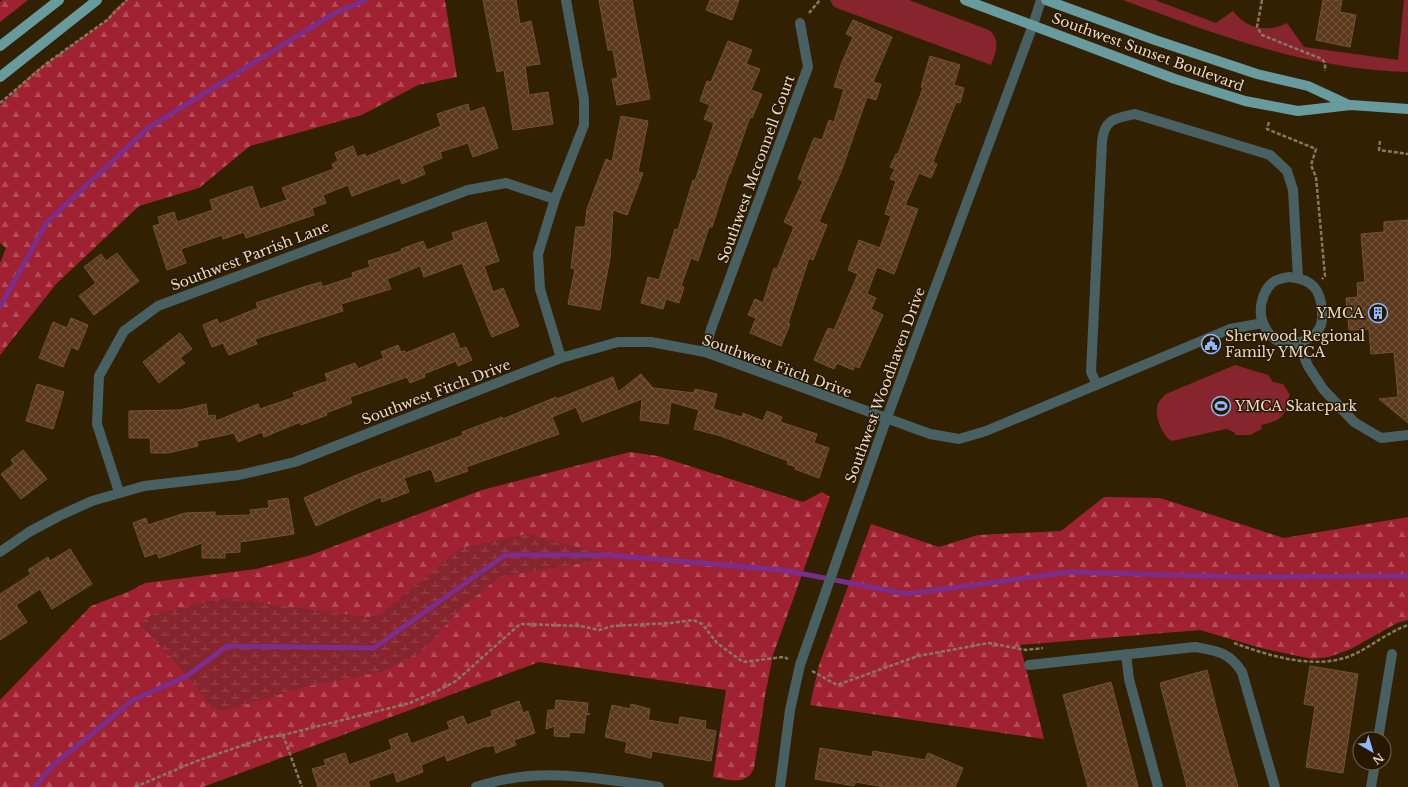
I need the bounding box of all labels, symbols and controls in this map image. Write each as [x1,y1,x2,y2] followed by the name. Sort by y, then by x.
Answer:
[1049,9,1247,95] street label: Southwest Sunset Boulevard
[714,72,799,265] street label: Southwest Mcconnell Court
[168,217,332,295] street label: Southwest Parrish Lane
[841,285,929,485] street label: Southwest Woodhaven Drive
[1367,302,1389,324] building icon: YMCA
[1316,304,1364,322] place label: YMCA
[1225,327,1366,361] place label: Sherwood Regional Family YMCA
[700,330,854,402] street label: Southwest Fitch Drive
[1200,333,1222,355] public building icon: Sherwood Regional Family YMCA
[359,355,513,429] street label: Southwest Fitch Drive
[1210,395,1232,417] sports icon: YMCA Skatepark
[1234,397,1358,415] place label: YMCA Skatepark
[1352,731,1392,771] north arrow
[1369,750,1387,768] text: N

